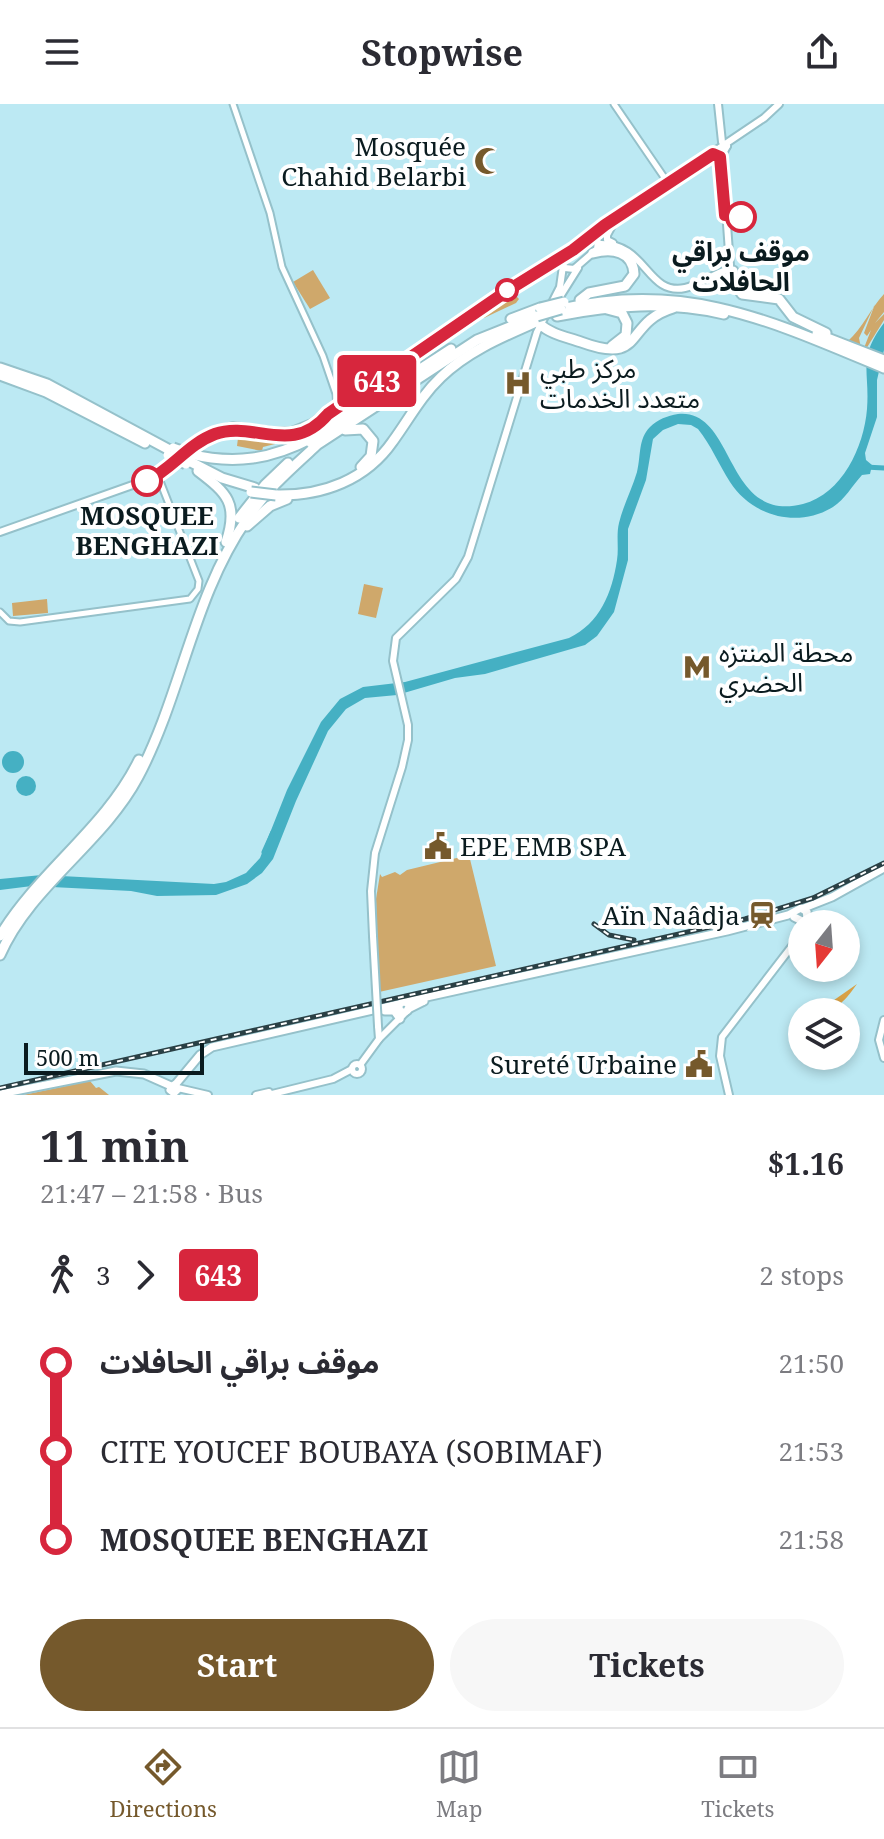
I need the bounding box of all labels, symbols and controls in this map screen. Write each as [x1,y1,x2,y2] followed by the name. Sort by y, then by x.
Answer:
[361,28,523,77] text: Stopwise
[40,30,84,74] icon: menu
[800,30,844,74] icon: share
[281,128,466,194] place label: Mosquée Chahid Belarbi
[473,146,503,176] mosque icon: Mosquée Chahid Belarbi
[726,202,756,232] marker: موقف براقي الحافلات
[672,233,810,299] place label: موقف براقي الحافلات
[496,279,518,301] unlabelled marker
[540,350,700,416] place label: مركز طبي متعدد الخدمات
[331,355,423,407] line badge: 643
[353,362,401,400] text: 643
[503,368,533,398] hospital icon: مركز طبي متعدد الخدمات
[132,466,162,496] marker: MOSQUEE BENGHAZI
[75,497,219,563] place label: MOSQUEE BENGHAZI
[719,634,853,703] place label: محطة المنتزه الحضري
[682,652,712,682] metro station icon: محطة المنتزه الحضري
[460,828,627,864] place label: EPE EMB SPA
[423,831,453,861] public building icon: EPE EMB SPA
[602,897,740,933] place label: Aïn Naâdja
[747,900,777,930] station icon: Aïn Naâdja
[788,910,860,982] north arrow
[788,910,860,1070] map controls
[788,998,860,1070] button: layers
[24,1039,204,1075] scale bar
[36,1042,99,1072] text: 500 m
[490,1046,677,1082] place label: Sureté Urbaine
[684,1049,714,1079] public building icon: Sureté Urbaine
[40,1115,189,1175] text: 11 min
[767,1143,844,1184] text: $1.16
[40,1175,263,1211] text: 21:47 – 21:58 · Bus
[40,1253,84,1297] icon: walk
[123,1253,167,1297] icon: forward
[195,1256,242,1294] text: 643
[96,1257,111,1293] text: 3
[759,1257,844,1293] text: 2 stops
[100,1341,380,1382] text: موقف براقي الحافلات
[778,1345,844,1381] text: 21:50
[100,1431,603,1472] text: CITE YOUCEF BOUBAYA (SOBIMAF)
[778,1433,844,1469] text: 21:53
[100,1519,428,1560] text: MOSQUEE BENGHAZI
[778,1521,844,1557] text: 21:58
[40,1619,434,1711] button: Start
[450,1619,844,1711] button: Tickets
[109,1745,217,1823] tab: Directions
[436,1745,482,1823] tab: Map
[701,1745,775,1823] tab: Tickets

